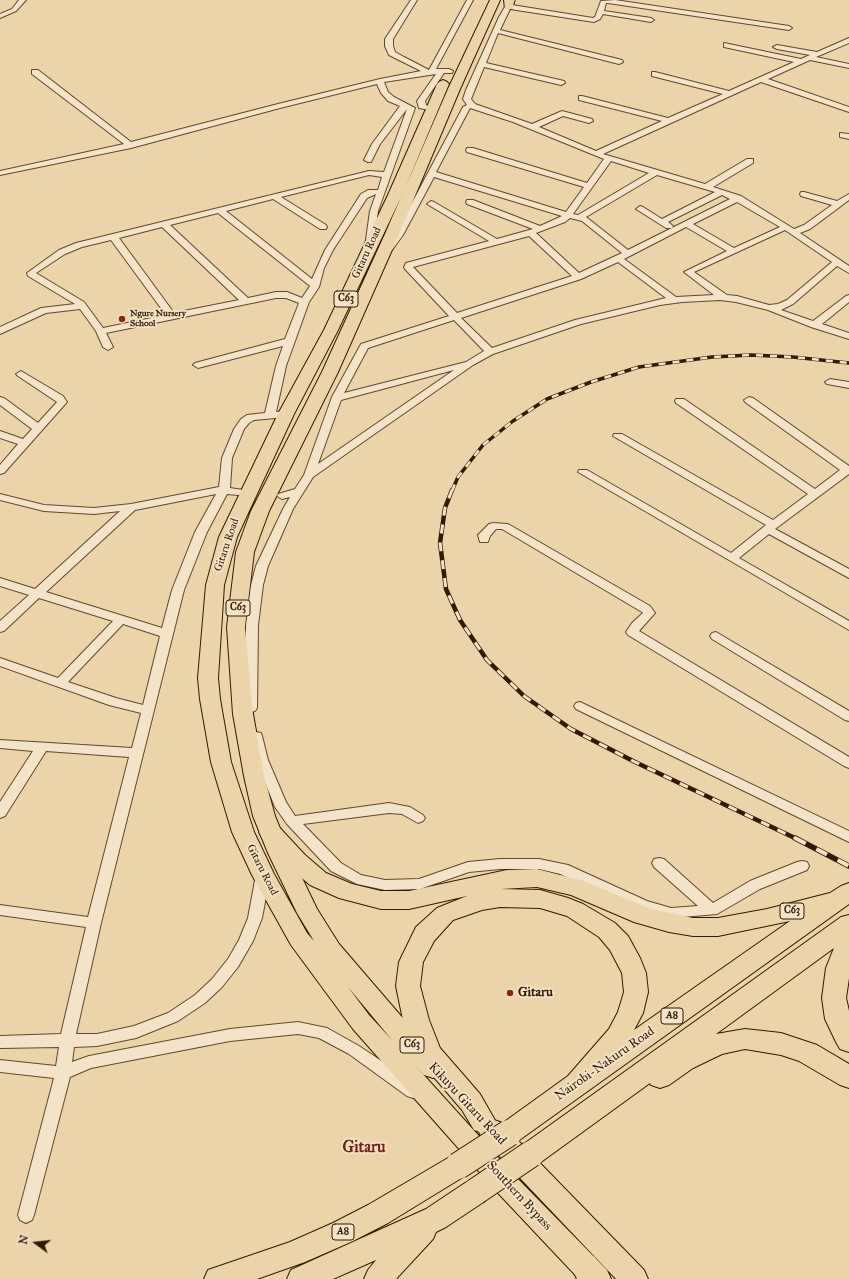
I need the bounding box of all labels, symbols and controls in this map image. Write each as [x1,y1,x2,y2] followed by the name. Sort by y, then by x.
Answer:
[349,225,385,281] street label: Gitaru Road
[334,291,358,307] road number: C63
[130,309,186,330] place label: Ngure Nursery School
[117,314,127,324] marker: Ngure Nursery School
[212,517,242,573] street label: Gitaru Road
[226,600,250,616] road number: C63
[244,842,280,898] street label: Gitaru Road
[780,903,804,919] road number: C63
[518,985,553,1001] place label: Gitaru
[505,988,515,998] marker: Gitaru
[661,1008,683,1024] road number: A8
[552,1024,658,1104] street label: Nairobi-Nakuru Road
[400,1037,424,1053] road number: C63
[425,1060,509,1148] street label: Kikuyu Gitaru Road
[342,1138,386,1158] district label: Gitaru
[483,1158,555,1234] street label: Southern Bypass
[16,1223,56,1263] north arrow
[332,1224,354,1240] road number: A8
[16,1234,31,1246] text: N

